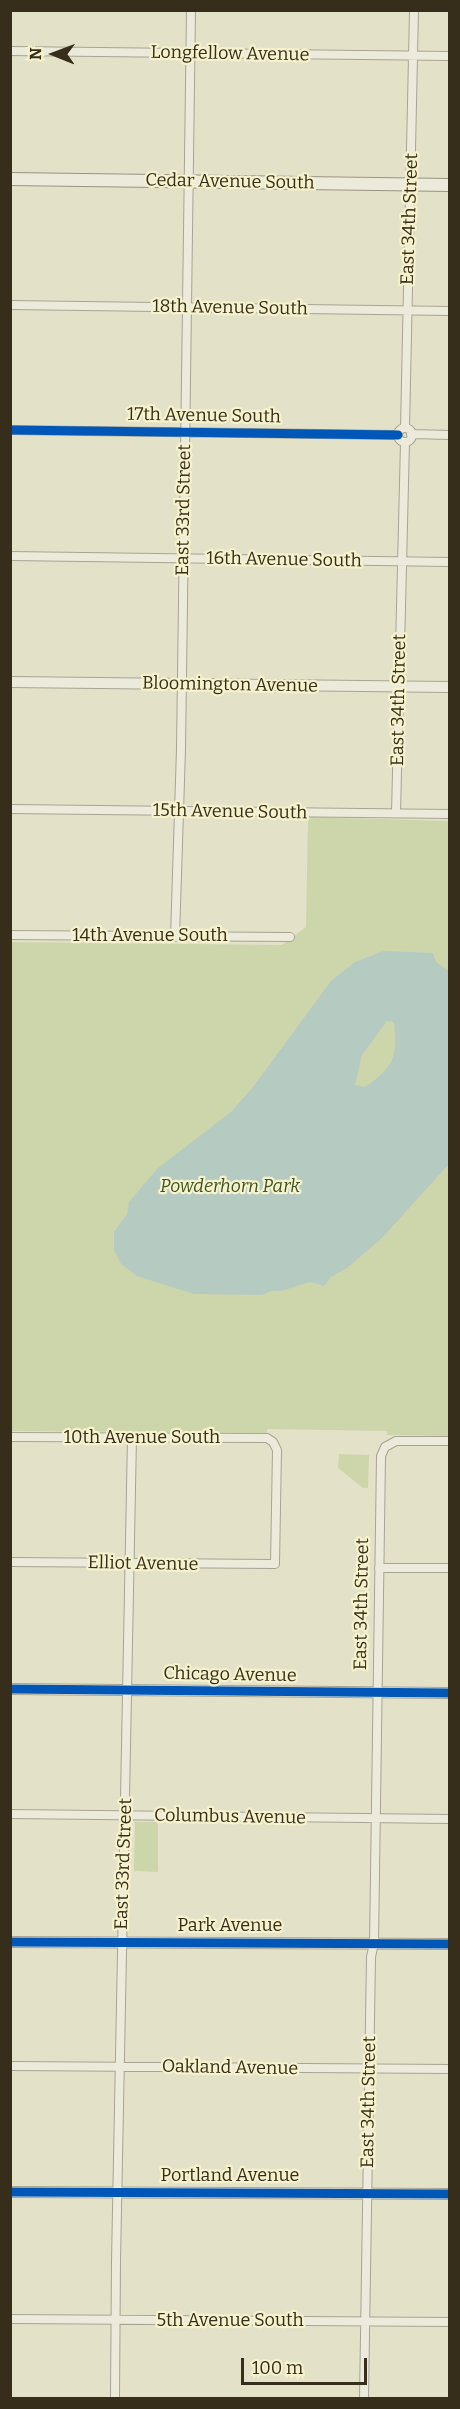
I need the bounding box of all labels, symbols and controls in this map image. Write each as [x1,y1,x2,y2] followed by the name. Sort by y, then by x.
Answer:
[24,24,84,84] north arrow
[150,42,310,66] street label: Longfellow Avenue
[26,47,45,60] text: N
[397,153,423,285] street label: East 34th Street
[145,170,315,194] street label: Cedar Avenue South
[152,296,308,320] street label: 18th Avenue South
[127,404,281,428] street label: 17th Avenue South
[172,444,196,576] street label: East 33rd Street
[206,548,362,572] street label: 16th Avenue South
[387,634,411,766] street label: East 34th Street
[142,673,318,697] street label: Bloomington Avenue
[153,800,307,824] street label: 15th Avenue South
[72,925,228,947] street label: 14th Avenue South
[160,1176,300,1198] park label: Powderhorn Park
[64,1427,220,1449] street label: 10th Avenue South
[350,1538,374,1670] street label: East 34th Street
[87,1552,199,1576] street label: Elliot Avenue
[163,1663,297,1687] street label: Chicago Avenue
[111,1798,137,1930] street label: East 33rd Street
[154,1805,306,1829] street label: Columbus Avenue
[178,1915,282,1937] street label: Park Avenue
[357,2036,381,2168] street label: East 34th Street
[162,2056,298,2080] street label: Oakland Avenue
[161,2165,299,2187] street label: Portland Avenue
[156,2310,304,2332] street label: 5th Avenue South
[244,2346,370,2384] scale bar
[252,2357,303,2379] text: 100 m

